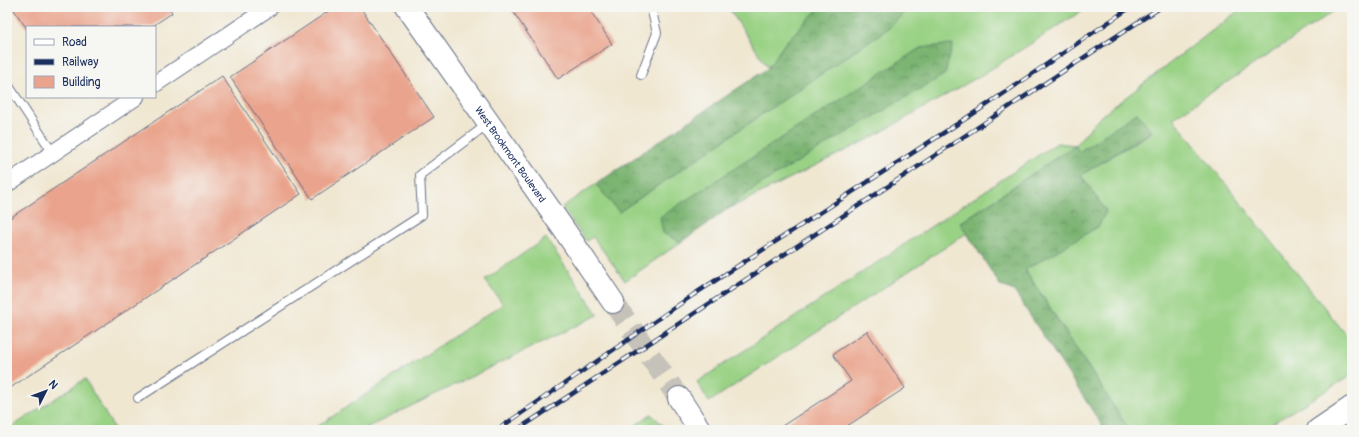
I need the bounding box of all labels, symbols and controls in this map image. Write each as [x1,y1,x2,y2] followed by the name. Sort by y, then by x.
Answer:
[26,26,156,98] legend
[62,35,87,50] text: Road
[62,55,98,70] text: Railway
[62,75,101,90] text: Building
[472,104,548,205] street label: West Brookmont Boulevard
[26,371,66,411] north arrow
[46,378,61,392] text: N

